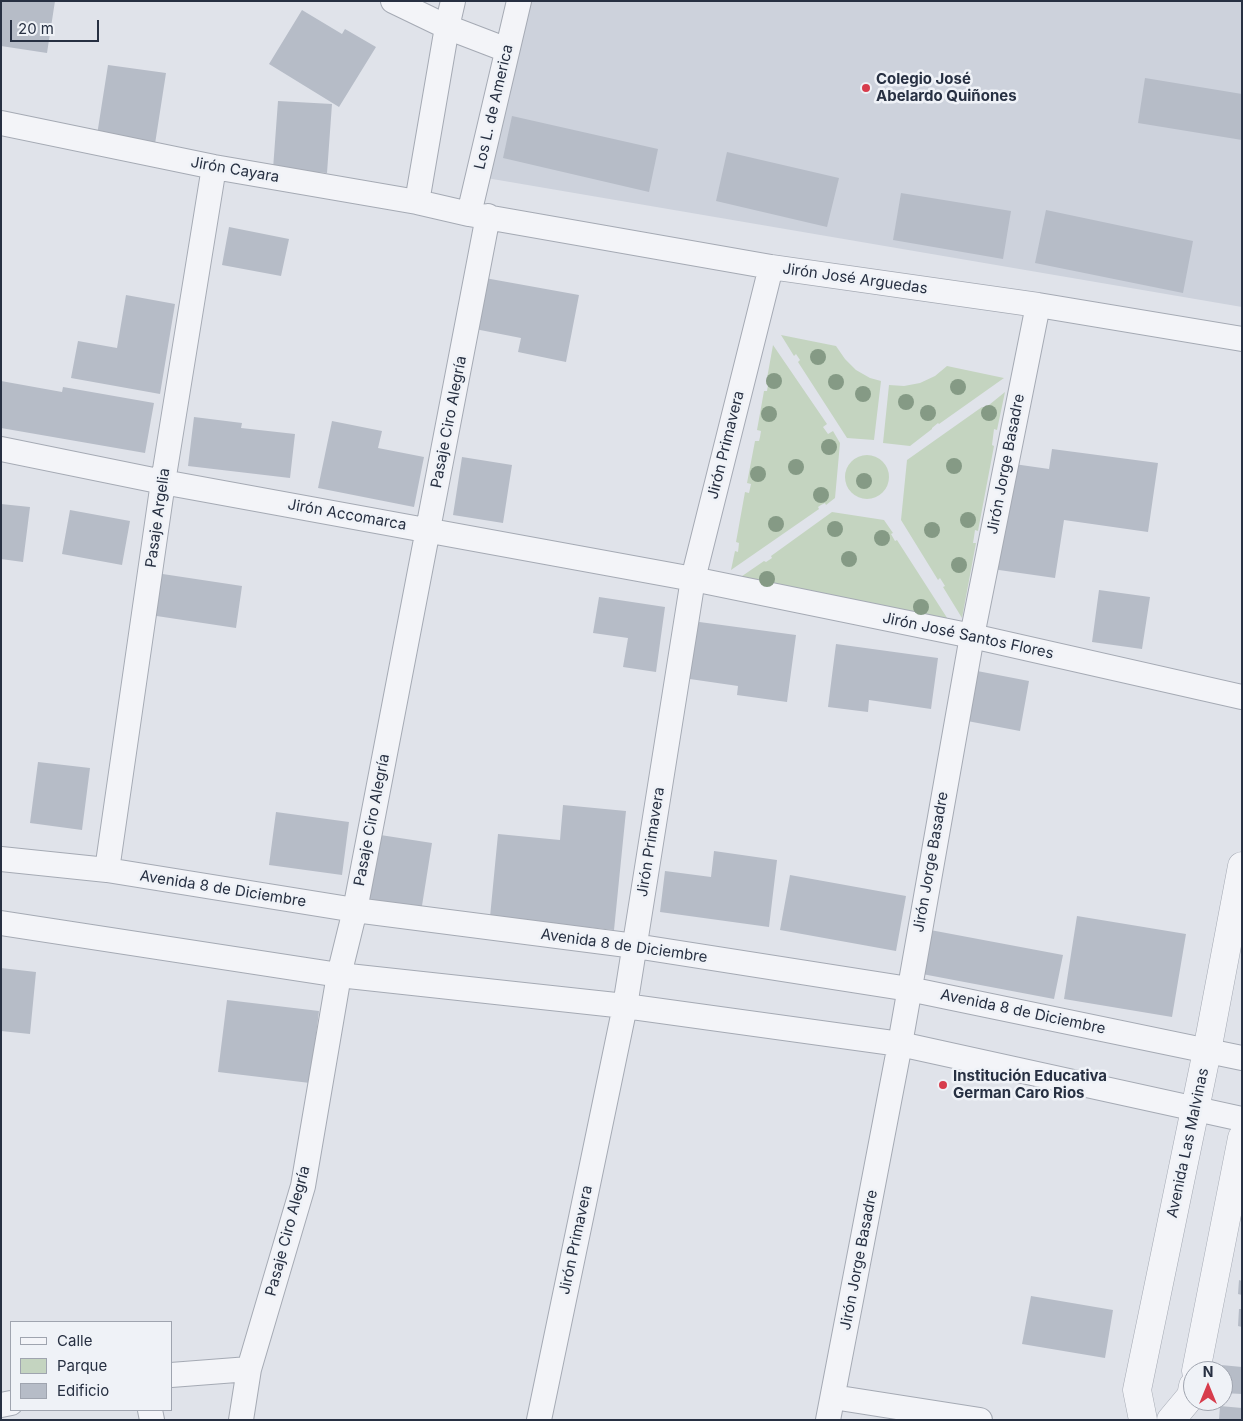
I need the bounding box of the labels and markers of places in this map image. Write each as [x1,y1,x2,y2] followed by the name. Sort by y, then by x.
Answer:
[876,70,1017,105] place label: Colegio José Abelardo Quiñones
[860,82,872,94] marker: Colegio José Abelardo Quiñones
[953,1067,1107,1102] place label: Institución Educativa German Caro Rios
[937,1079,949,1091] marker: Institución Educativa German Caro Rios

